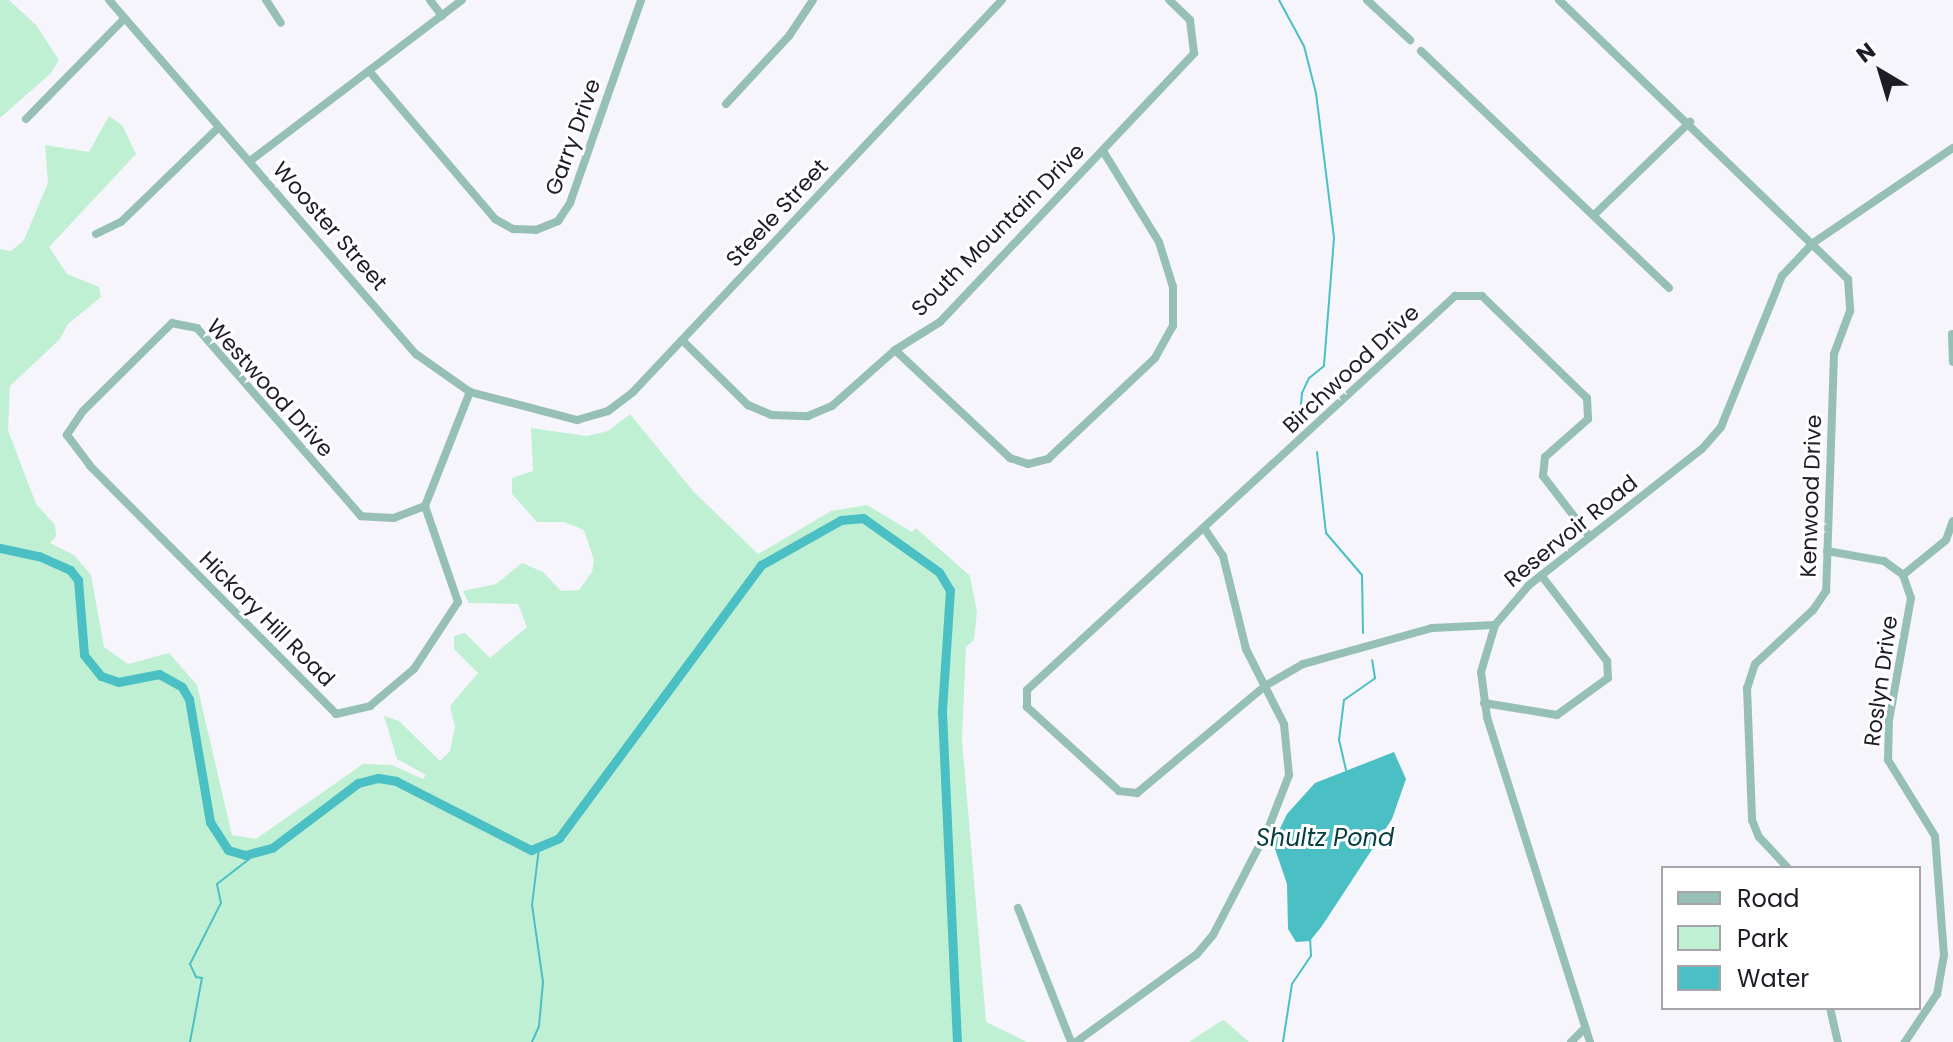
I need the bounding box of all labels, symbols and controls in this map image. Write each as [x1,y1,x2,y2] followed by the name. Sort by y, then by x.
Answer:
[1841,32,1921,112] north arrow
[1850,35,1882,70] text: N
[540,75,606,199] street label: Garry Drive
[906,138,1090,322] street label: South Mountain Drive
[720,154,834,272] street label: Steele Street
[267,156,393,296] street label: Wooster Street
[1277,299,1425,439] street label: Birchwood Drive
[201,314,339,462] street label: Westwood Drive
[1795,414,1827,578] street label: Kenwood Drive
[1499,469,1643,593] street label: Reservoir Road
[194,546,340,692] street label: Hickory Hill Road
[1859,614,1903,748] street label: Roslyn Drive
[1256,824,1394,852] water label: Shultz Pond
[1661,866,1921,1010] legend
[1737,882,1799,915] text: Road
[1737,922,1788,955] text: Park
[1737,962,1809,995] text: Water

